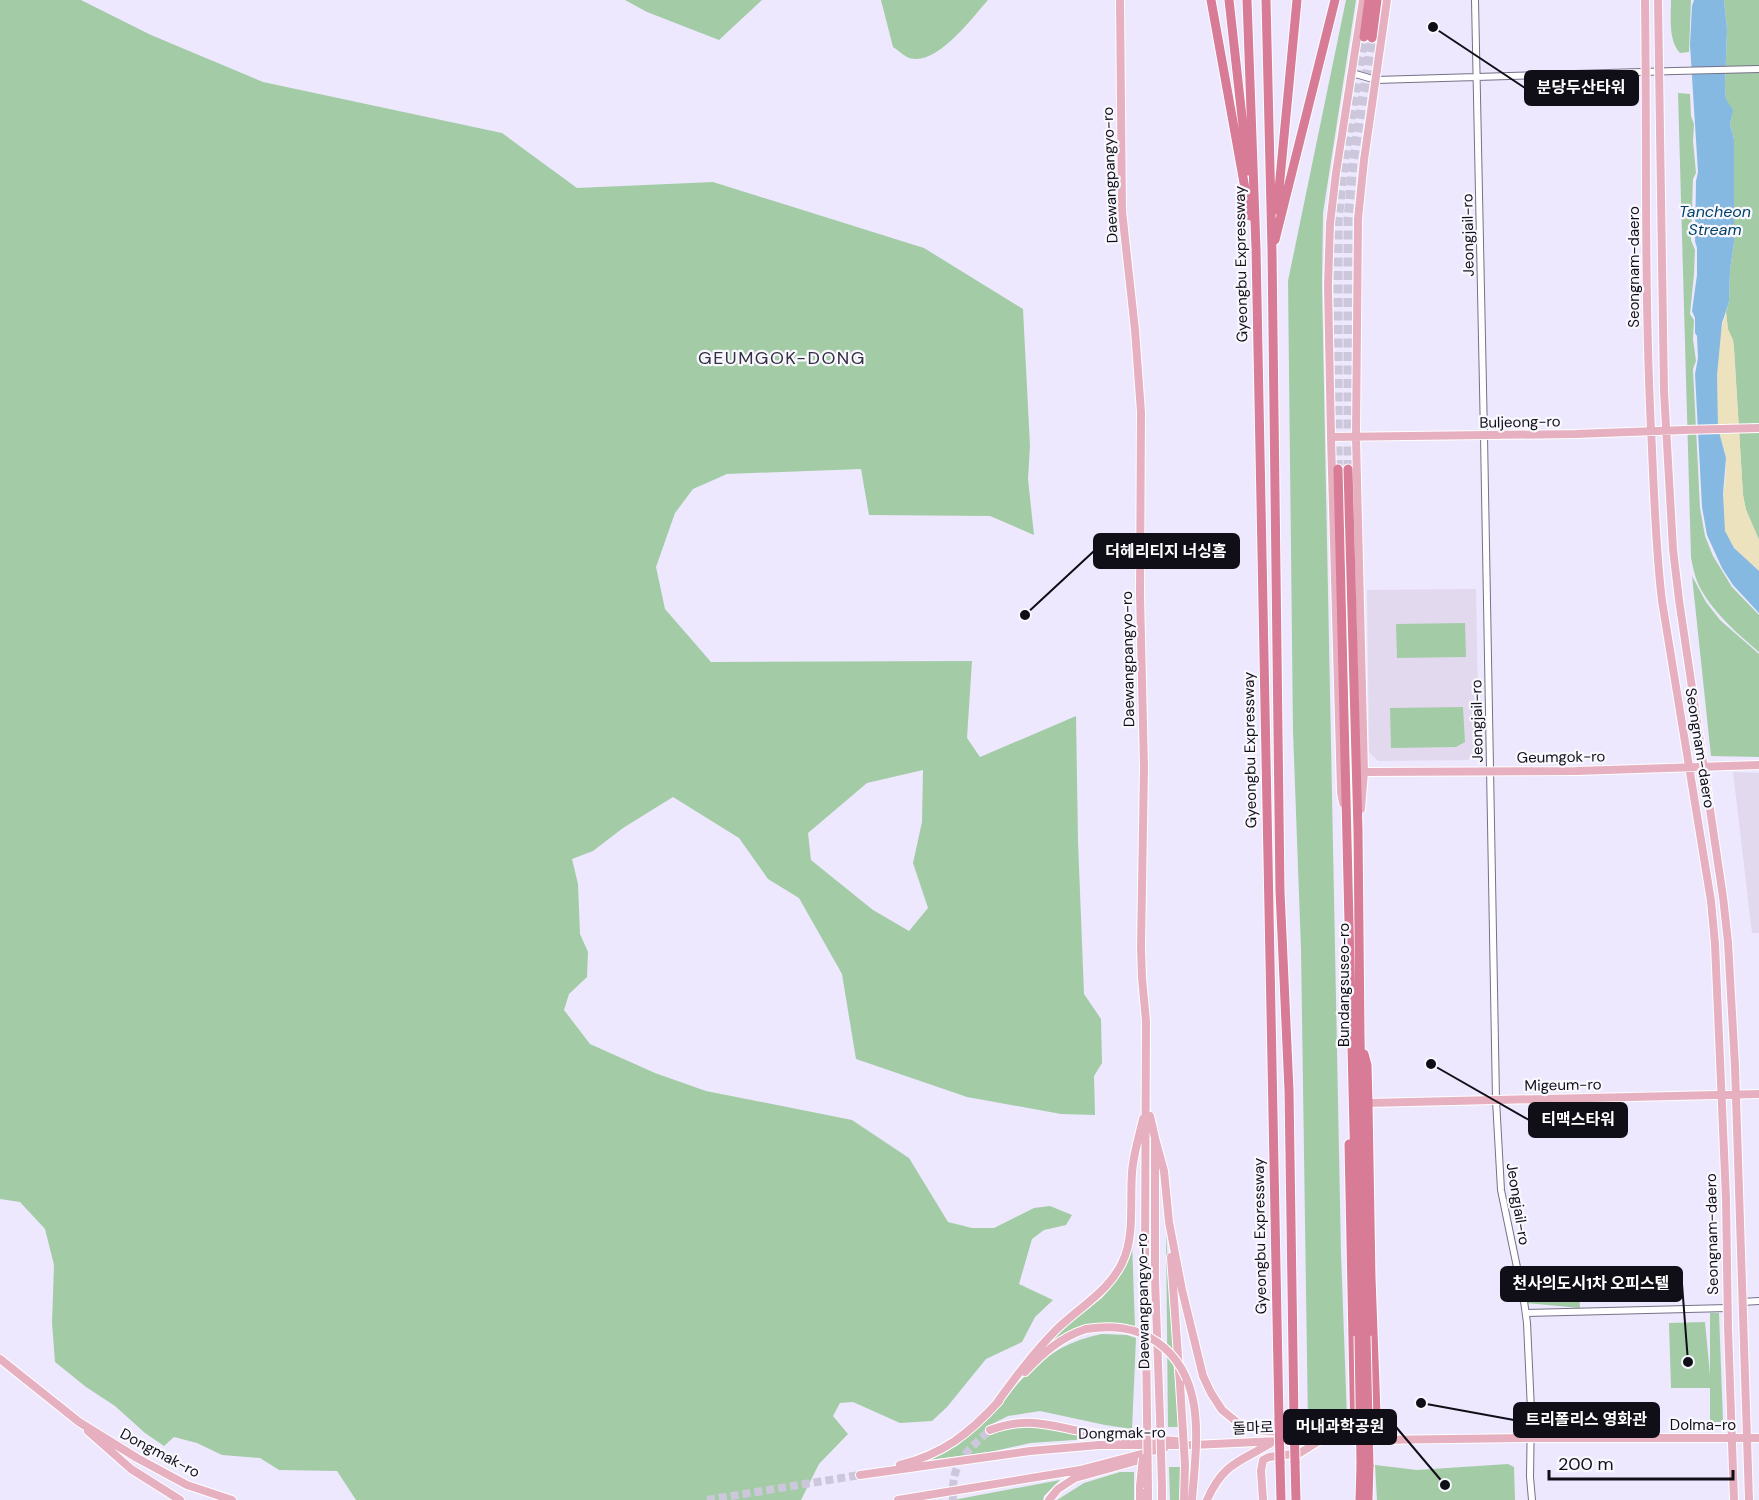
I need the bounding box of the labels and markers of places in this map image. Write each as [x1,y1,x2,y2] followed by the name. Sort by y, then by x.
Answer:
[1525,71,1638,105] callout: 분당두산타워
[1094,534,1239,568] callout: 더헤리티지 너싱홈
[1529,1103,1627,1137] callout: 티맥스타워
[1501,1267,1682,1301] callout: 천사의도시1차 오피스텔
[1514,1403,1659,1437] callout: 트리폴리스 영화관
[1284,1410,1396,1444] callout: 머내과학공원

